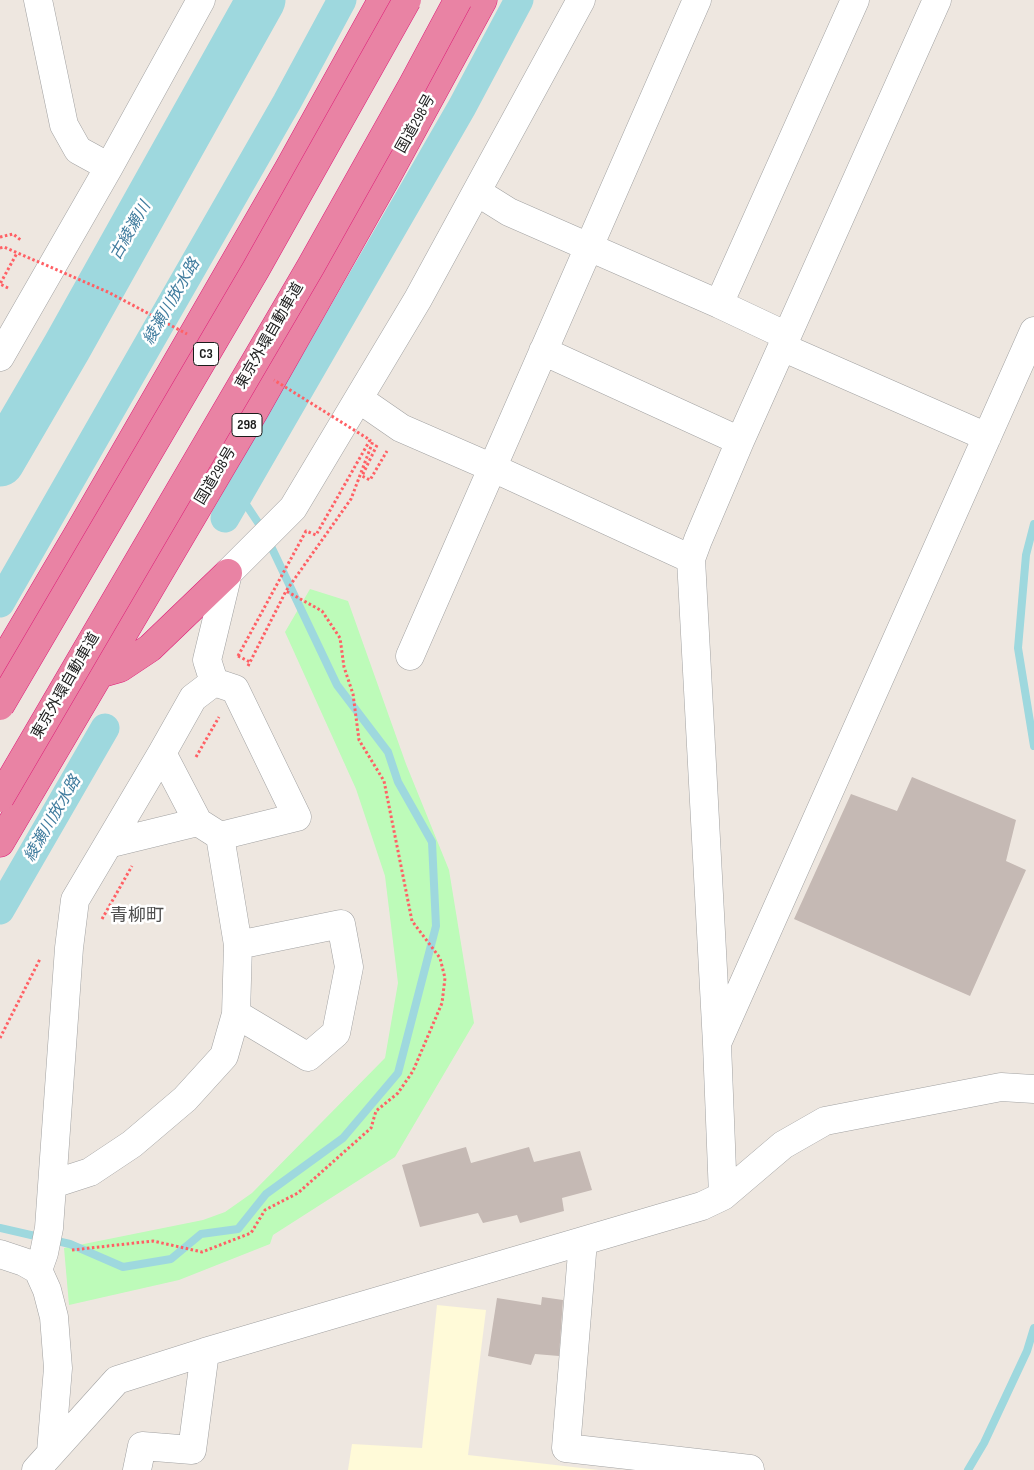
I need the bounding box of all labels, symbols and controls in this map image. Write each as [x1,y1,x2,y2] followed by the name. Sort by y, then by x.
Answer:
[393,91,439,157] street label: 国道298号
[107,198,155,264] water label: 古綾瀬川
[140,256,204,348] water label: 綾瀬川放水路
[232,280,308,392] street label: 東京外環自動車道
[194,342,218,366] road number: C3
[232,414,262,436] road number: 298
[192,444,240,508] street label: 国道298号
[28,630,104,742] street label: 東京外環自動車道
[21,773,85,865] water label: 綾瀬川放水路
[110,905,164,927] district label: 青柳町

